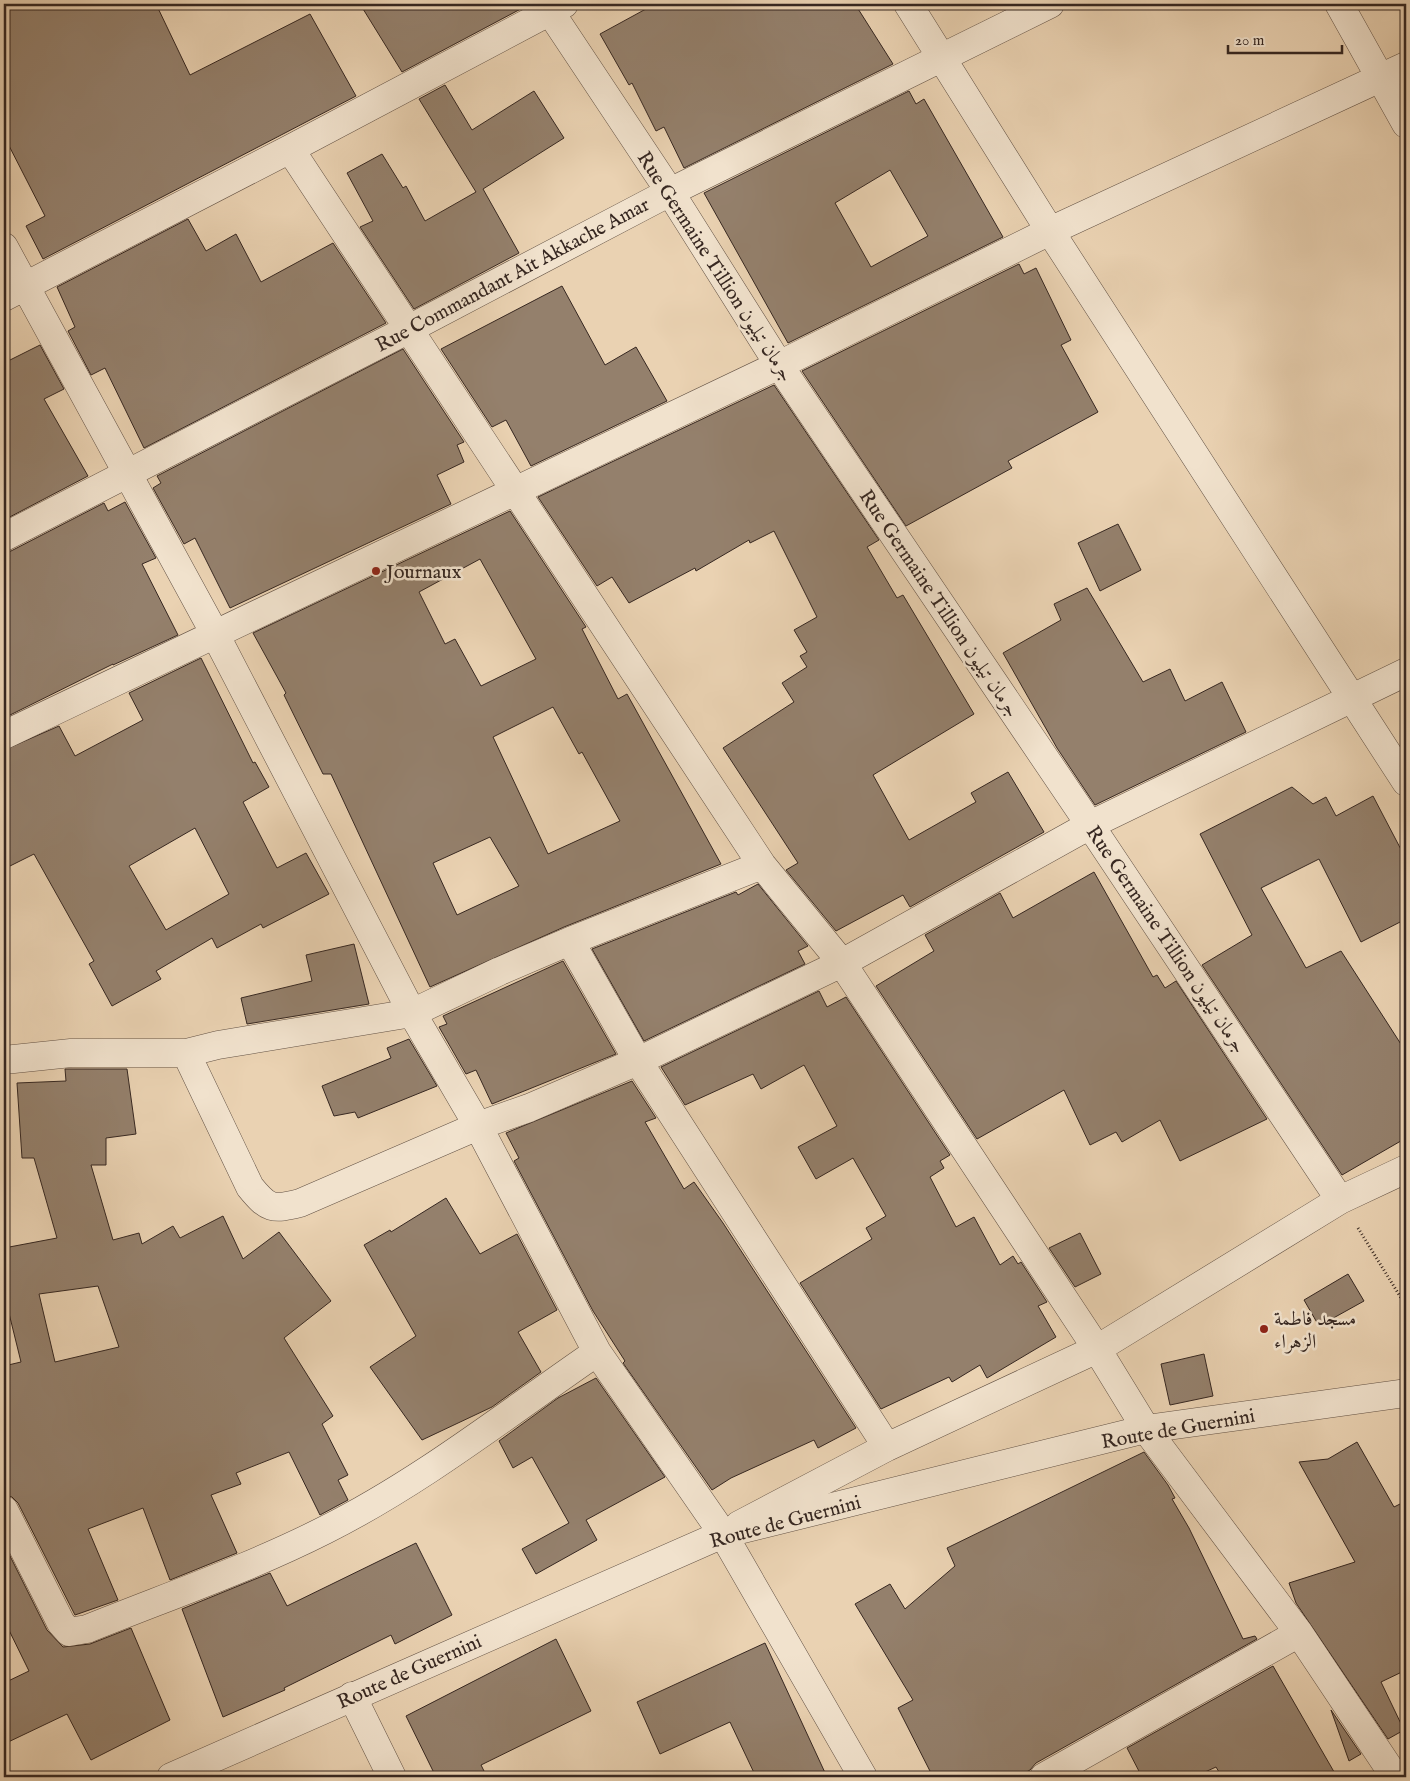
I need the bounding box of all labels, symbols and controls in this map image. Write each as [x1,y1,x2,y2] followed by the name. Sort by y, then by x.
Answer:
[1228,22,1341,54] scale bar
[1235,31,1265,50] text: 20 m
[631,147,799,387] street label: Rue Germaine Tillion جرمان تيليون
[371,192,655,358] street label: Rue Commandant Ait Akkache Amar
[853,485,1024,723] street label: Rue Germaine Tillion جرمان تيليون
[384,560,462,585] place label: Journaux
[370,565,382,577] marker: Journaux
[1080,821,1251,1059] street label: Rue Germaine Tillion جرمان تيليون
[1274,1307,1356,1355] place label: مسجد فاطمة الزهراء
[1258,1323,1270,1335] marker: مسجد فاطمة الزهراء
[1099,1404,1257,1455] street label: Route de Guernini
[707,1490,864,1555] street label: Route de Guernini
[333,1629,486,1715] street label: Route de Guernini

